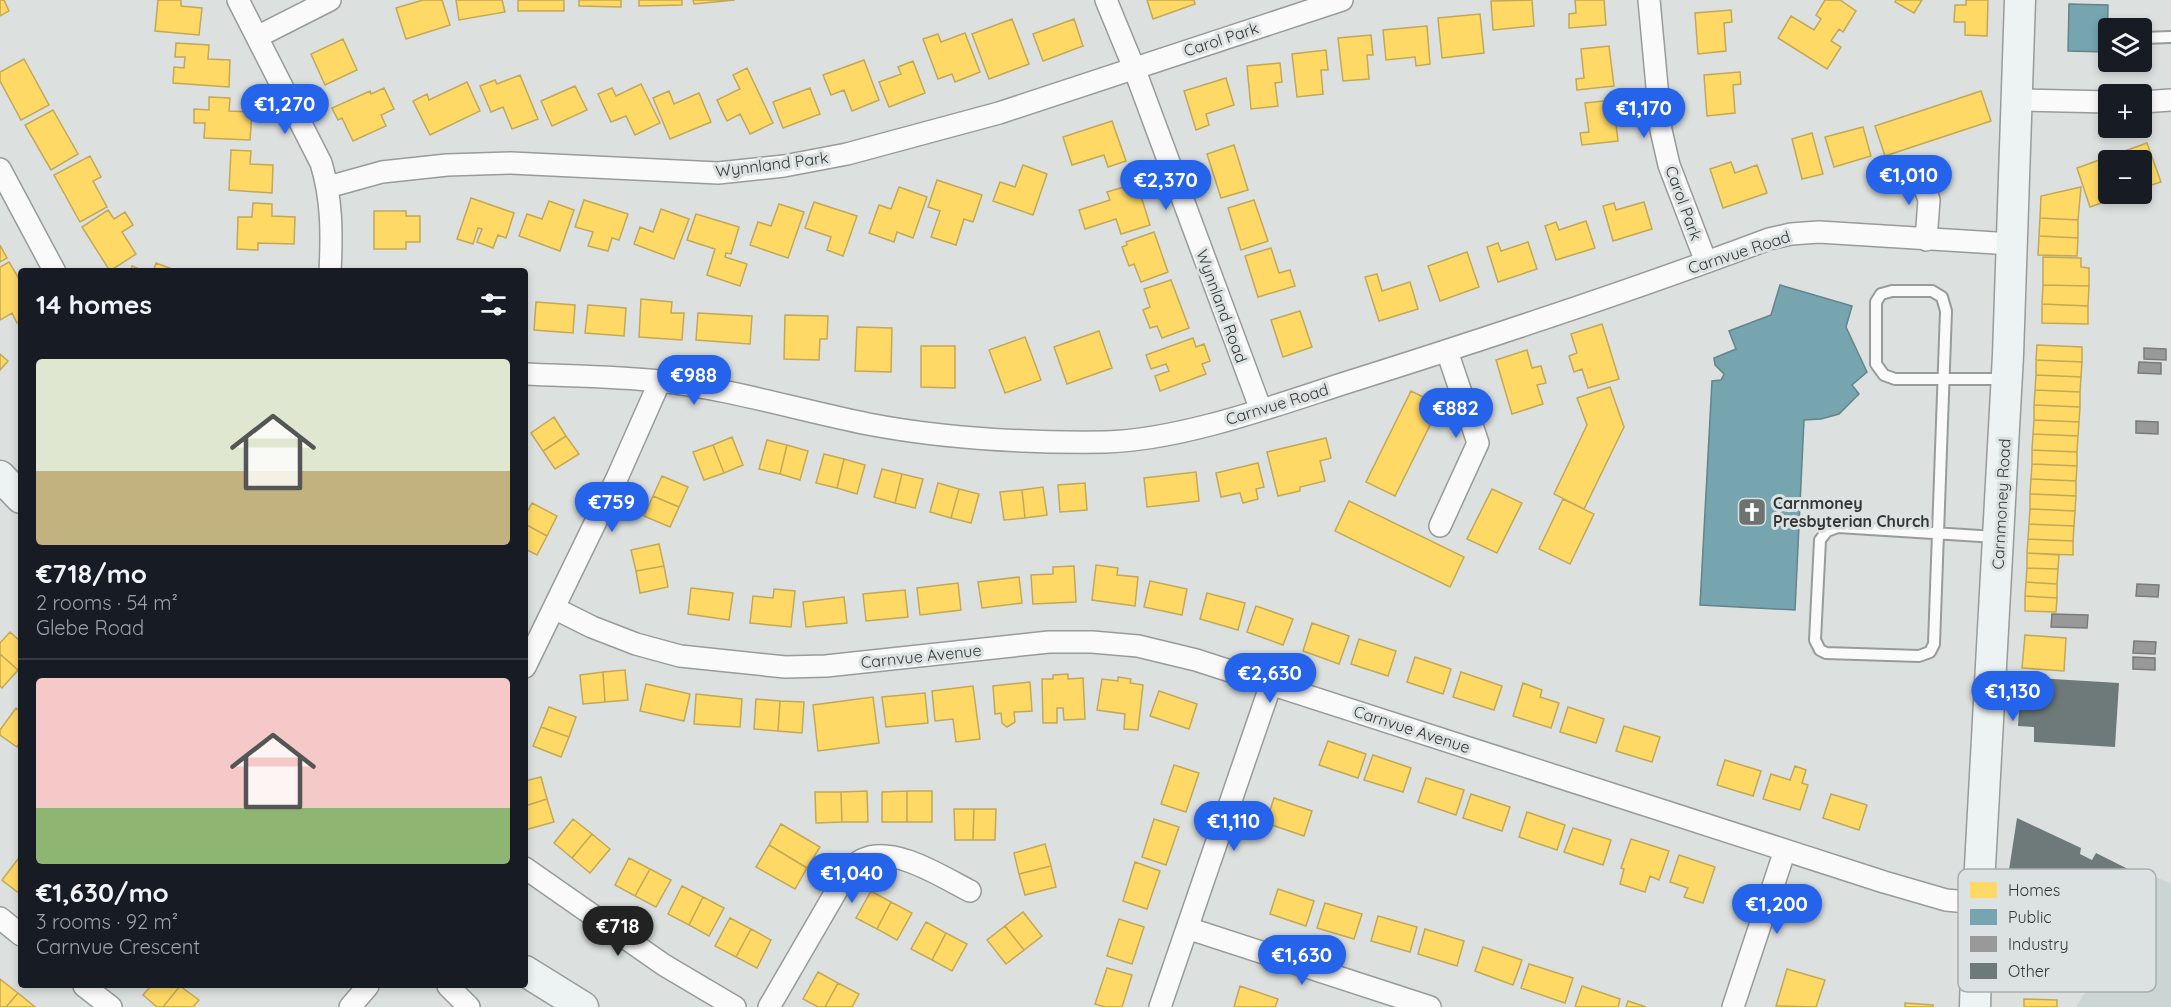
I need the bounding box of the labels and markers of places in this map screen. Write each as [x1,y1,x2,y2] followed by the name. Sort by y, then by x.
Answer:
[236,84,334,135] pin: €1,270
[1595,88,1693,139] pin: €1,170
[1860,155,1958,206] pin: €1,010
[1117,160,1215,211] pin: €2,370
[658,355,730,406] pin: €988
[1420,388,1492,439] pin: €882
[576,482,648,533] pin: €759
[1773,493,1930,531] place label: Carnmoney Presbyterian Church
[1736,496,1768,528] church icon: Carnmoney Presbyterian Church
[1221,653,1319,704] pin: €2,630
[1964,671,2062,722] pin: €1,130
[1185,801,1283,852] pin: €1,110
[803,853,901,904] pin: €1,040
[1728,884,1826,935] pin: €1,200
[582,906,654,957] pin: €718
[1253,935,1351,986] pin: €1,630

